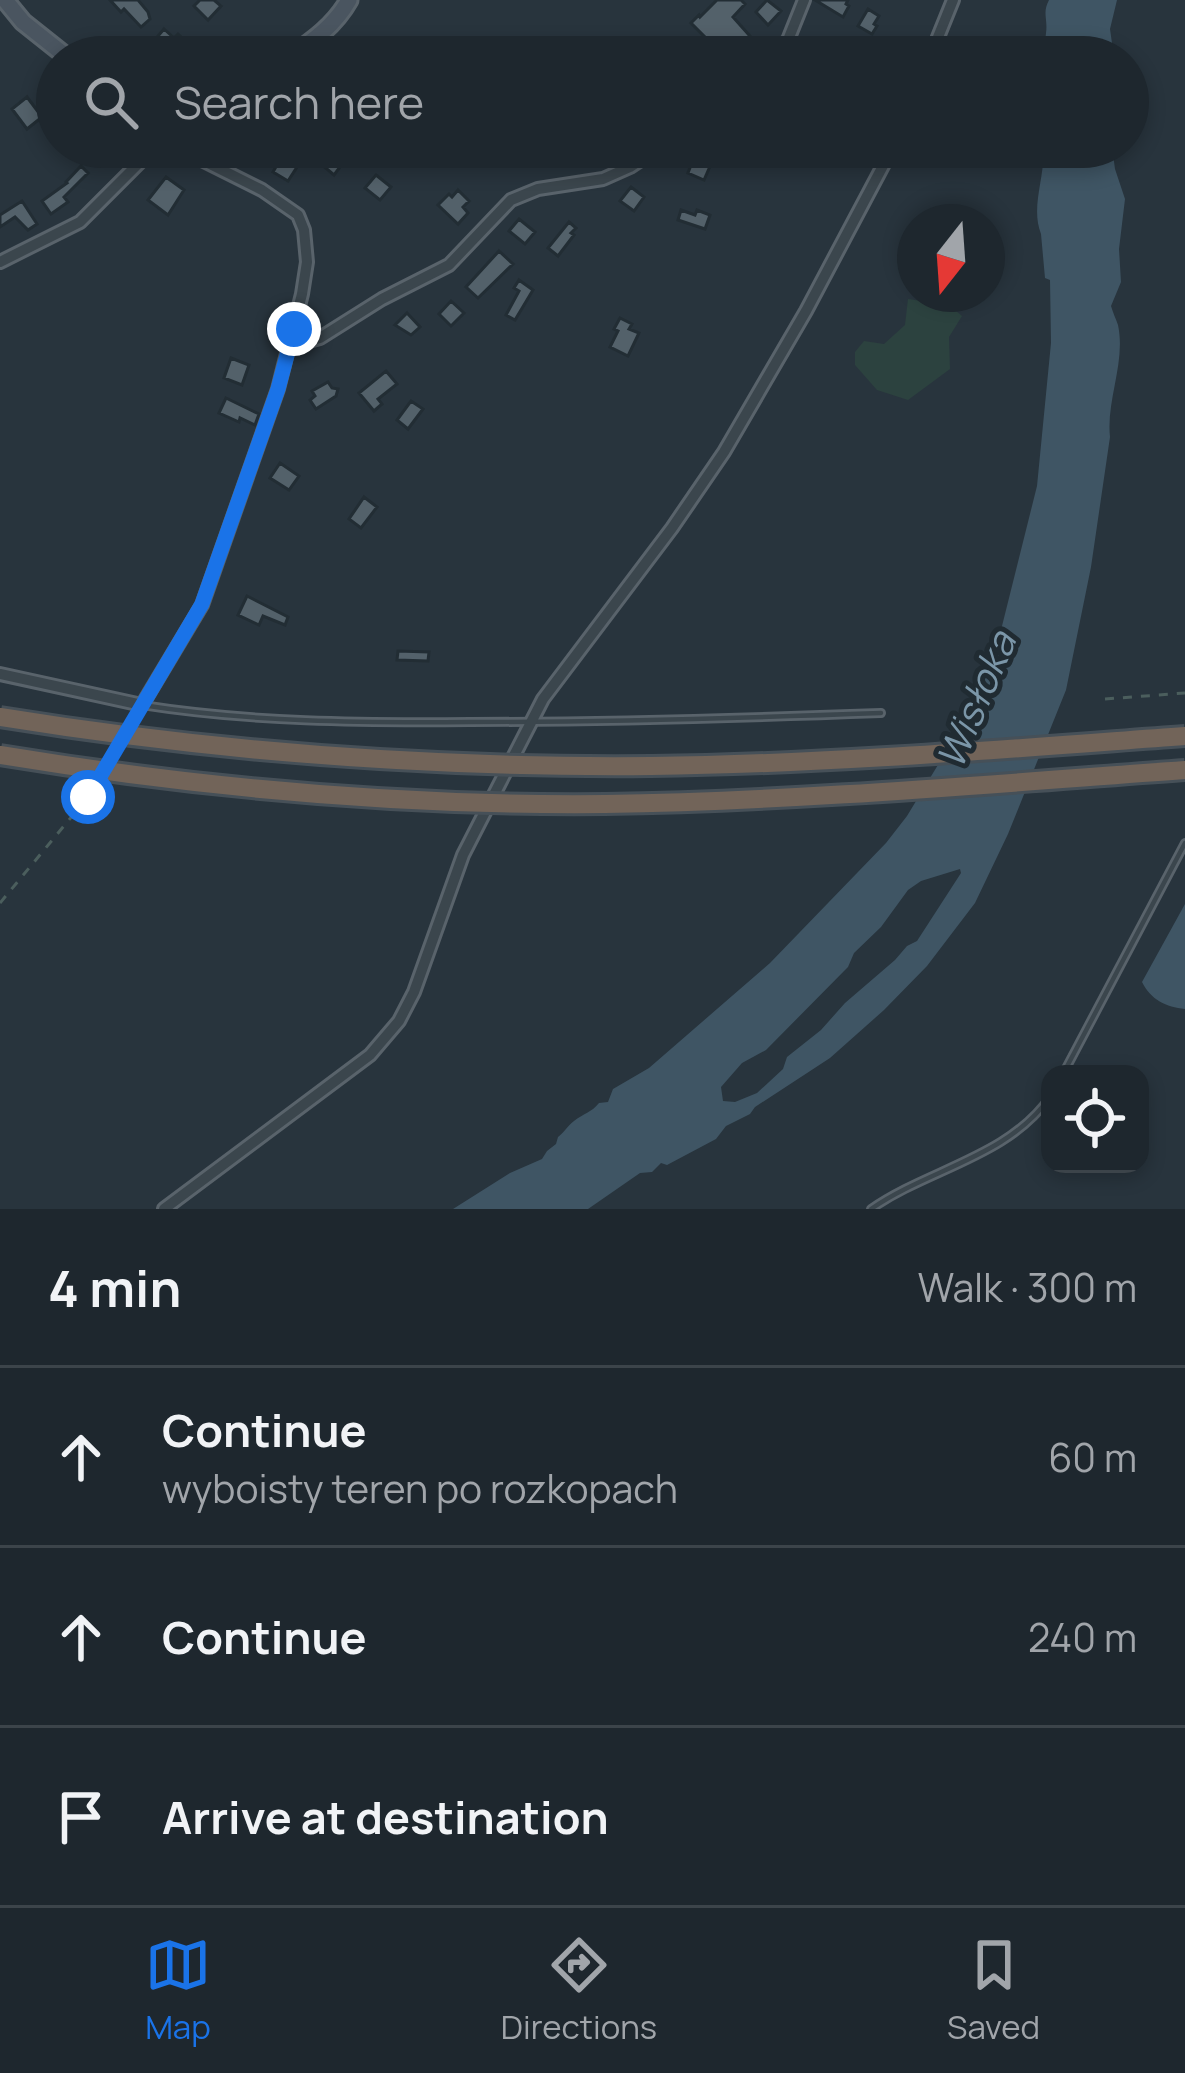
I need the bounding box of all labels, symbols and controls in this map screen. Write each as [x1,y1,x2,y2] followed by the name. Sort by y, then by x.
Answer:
[36,36,1149,168] search box
[78,69,144,135] icon: search
[174,71,424,133] text: Search here
[897,204,1005,312] north arrow
[267,302,321,356] route end
[922,621,1029,776] water label: Wisłoka
[61,770,115,824] route start
[1041,1065,1149,1173] map controls
[1041,1065,1149,1173] button: locate
[48,1253,181,1322] text: 4 min
[918,1260,1137,1314] text: Walk · 300 m
[162,1399,367,1461] text: Continue
[48,1424,114,1490] icon: ahead
[1048,1430,1137,1484] text: 60 m
[162,1461,678,1515] text: wyboisty teren po rozkopach
[48,1604,114,1670] icon: ahead
[162,1606,367,1668] text: Continue
[1028,1610,1137,1664] text: 240 m
[48,1784,114,1850] icon: arrive
[162,1786,609,1848] text: Arrive at destination
[145,1932,211,2049] tab: Map
[501,1932,657,2049] tab: Directions
[947,1932,1040,2049] tab: Saved

